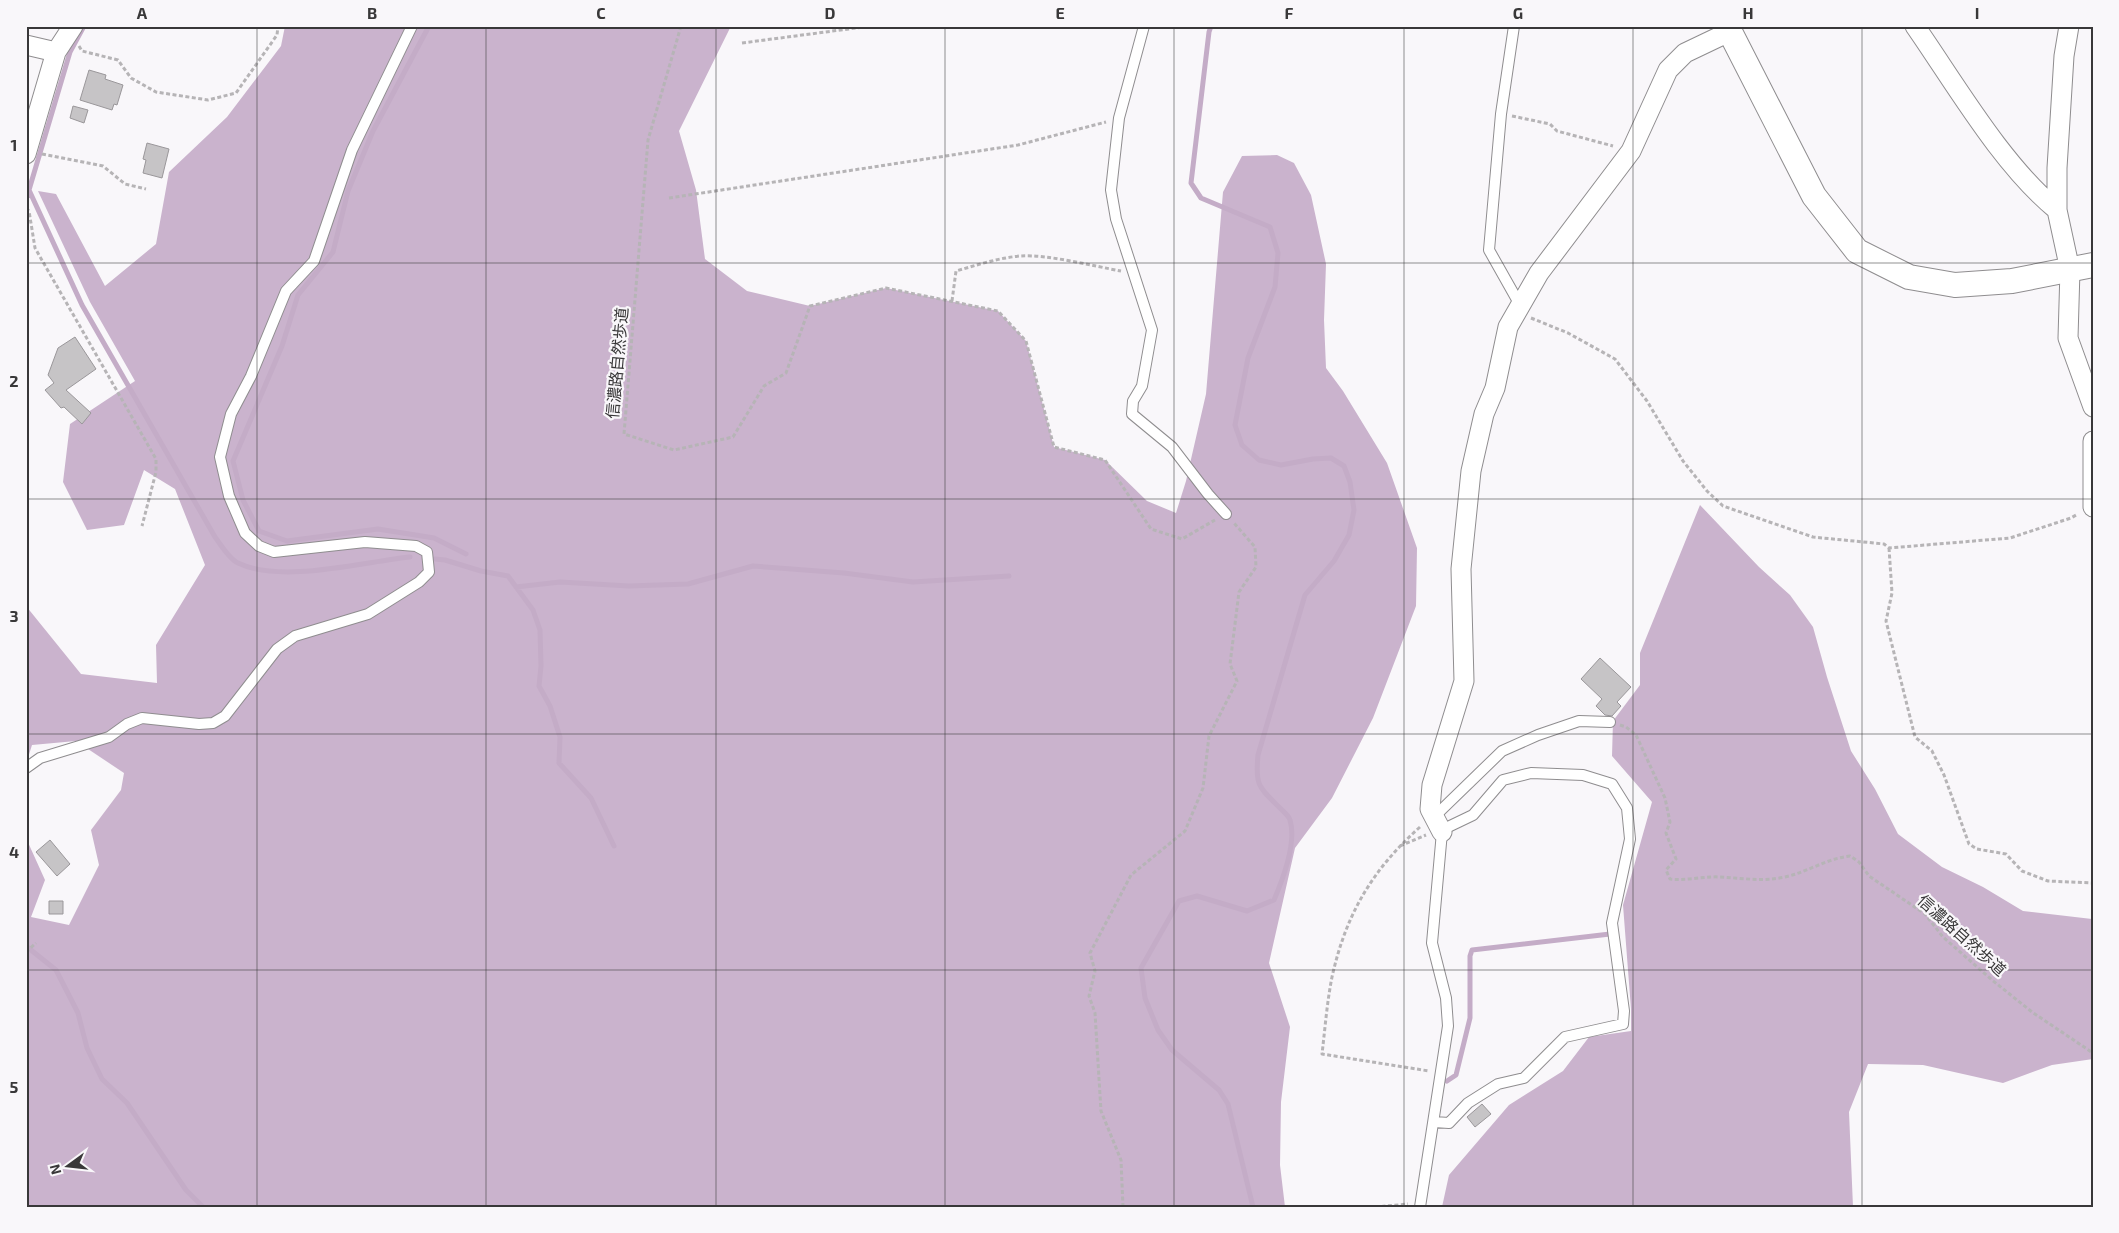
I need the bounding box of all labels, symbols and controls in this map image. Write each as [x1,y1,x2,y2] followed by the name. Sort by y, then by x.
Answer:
[137,3,148,22] text: A
[367,3,377,22] text: B
[596,3,606,22] text: C
[825,3,836,22] text: D
[1055,3,1065,22] text: E
[1285,3,1294,22] text: F
[1513,3,1523,22] text: G
[1742,3,1754,22] text: H
[1975,3,1979,22] text: I
[11,135,17,154] text: 1
[602,306,631,420] street label: 信濃路自然歩道
[9,371,19,390] text: 2
[9,606,19,625] text: 3
[9,842,19,861] text: 4
[1914,890,2010,979] street label: 信濃路自然歩道
[10,1077,19,1096] text: 5
[42,1140,92,1190] north arrow
[45,1162,64,1177] text: N

